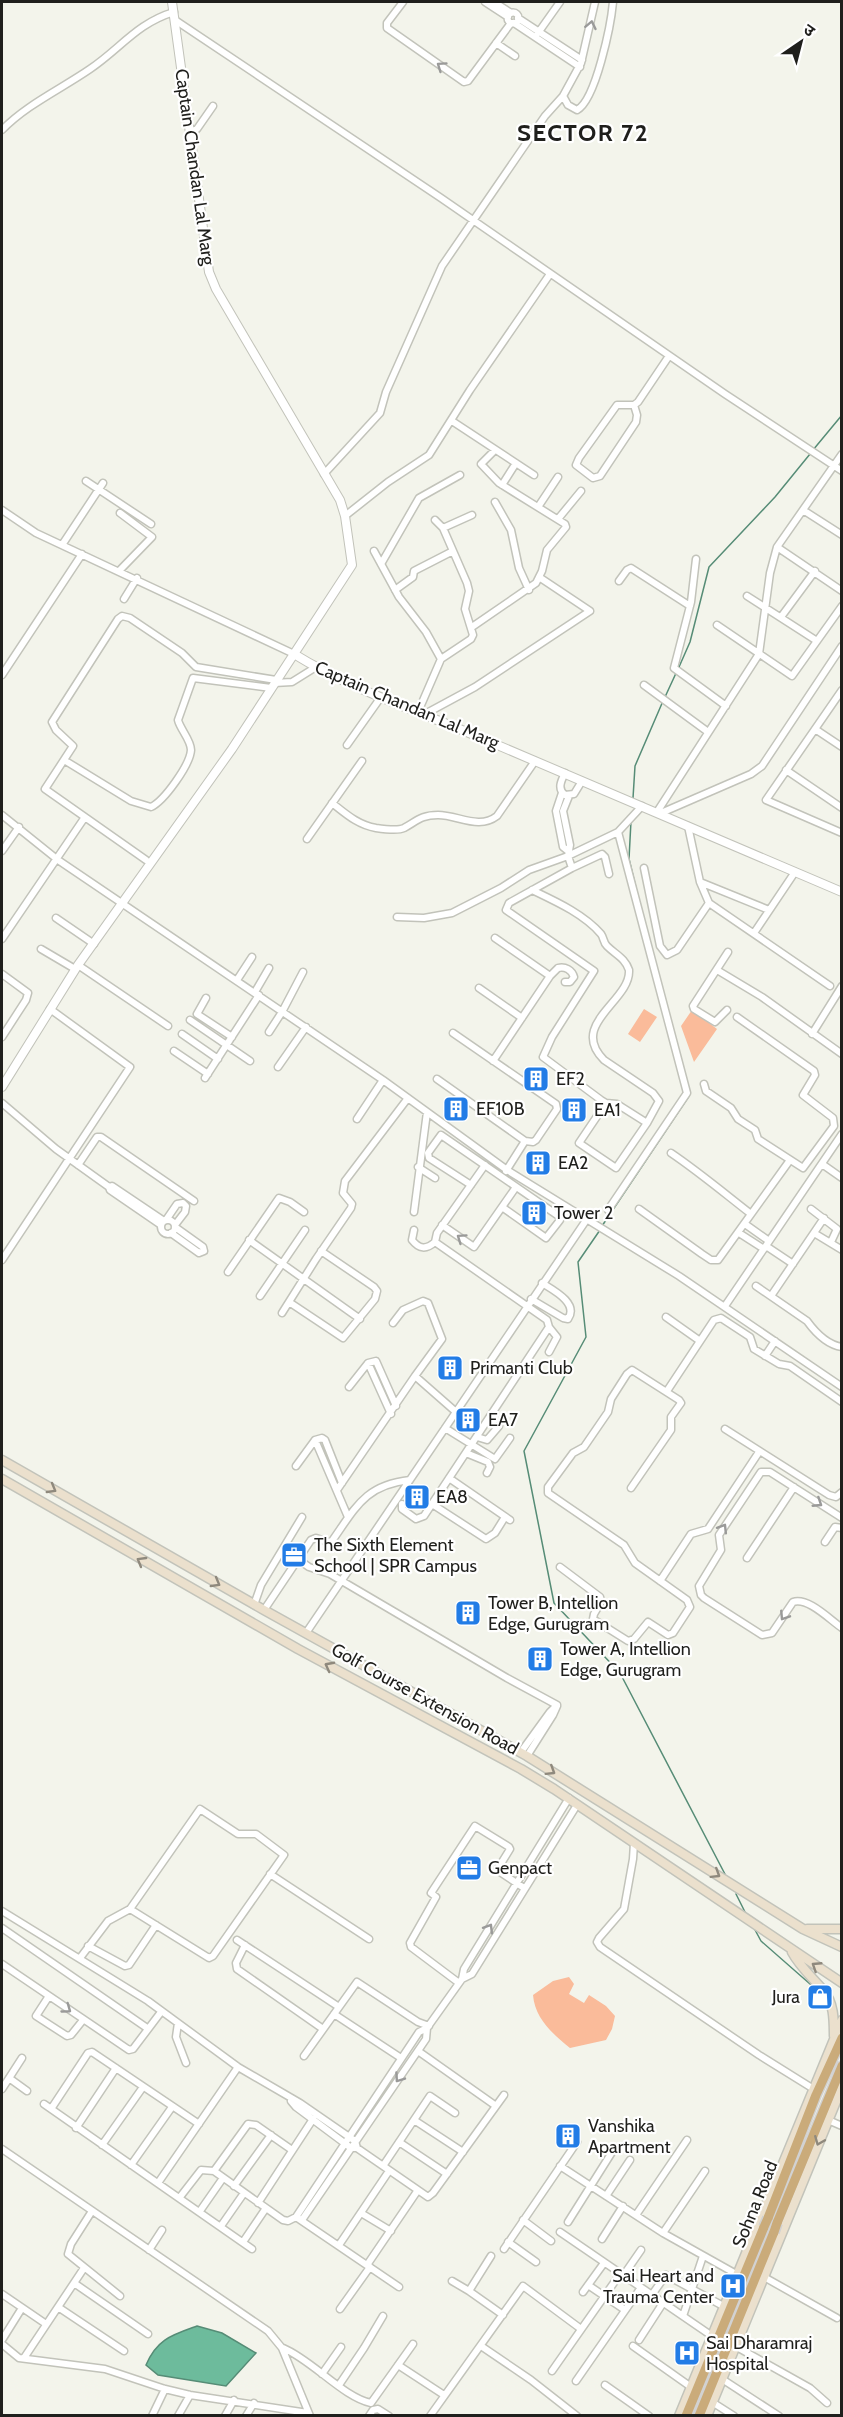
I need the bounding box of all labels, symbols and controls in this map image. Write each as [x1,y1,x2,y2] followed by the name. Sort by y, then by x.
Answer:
[771,12,831,72] north arrow
[584,20,597,30] one-way arrow
[800,20,819,41] text: उ
[436,62,447,73] one-way arrow
[170,67,220,268] street label: Captain Chandan Lal Marg
[517,118,649,147] district label: SECTOR 72
[311,656,503,754] street label: Captain Chandan Lal Marg
[521,1064,551,1094] building icon: EF2
[556,1068,585,1090] place label: EF2
[441,1094,471,1124] building icon: EF10B
[559,1095,589,1125] building icon: EA1
[476,1098,525,1120] place label: EF10B
[594,1099,621,1121] place label: EA1
[523,1148,553,1178] building icon: EA2
[558,1152,589,1174] place label: EA2
[519,1198,549,1228] building icon: Tower 2
[554,1202,613,1224] place label: Tower 2
[456,1235,467,1246] one-way arrow
[435,1353,465,1383] building icon: Primanti Club
[470,1357,573,1379] place label: Primanti Club
[453,1405,483,1435] building icon: EA7
[488,1409,518,1431] place label: EA7
[46,1482,56,1494] one-way arrow
[402,1482,432,1512] building icon: EA8
[436,1486,468,1508] place label: EA8
[811,1496,822,1507] one-way arrow
[716,1524,728,1534] one-way arrow
[314,1534,477,1577] place label: The Sixth Element School | SPR Campus
[279,1540,309,1570] office icon: The Sixth Element School | SPR Campus
[137,1556,147,1568] one-way arrow
[210,1576,220,1587] one-way arrow
[488,1592,618,1635] place label: Tower B, Intellion Edge, Gurugram
[453,1598,483,1628] building icon: Tower B, Intellion Edge, Gurugram
[779,1610,791,1620] one-way arrow
[327,1638,523,1760] street label: Golf Course Extension Road
[560,1638,691,1681] place label: Tower A, Intellion Edge, Gurugram
[525,1644,555,1674] building icon: Tower A, Intellion Edge, Gurugram
[325,1662,335,1673] one-way arrow
[544,1763,555,1774] one-way arrow
[454,1853,484,1883] office icon: Genpact
[488,1857,552,1879] place label: Genpact
[710,1867,720,1879] one-way arrow
[482,1924,494,1934] one-way arrow
[812,1962,823,1973] one-way arrow
[805,1982,835,2012] shop icon: Jura
[771,1986,800,2008] place label: Jura
[61,2002,72,2013] one-way arrow
[395,2072,406,2083] one-way arrow
[588,2115,671,2158] place label: Vanshika Apartment
[553,2121,583,2151] building icon: Vanshika Apartment
[814,2135,826,2146] one-way arrow
[728,2157,782,2251] street label: Sohna Road
[603,2265,714,2308] place label: Sai Heart and Trauma Center
[718,2271,748,2301] hospital icon: Sai Heart and Trauma Center
[706,2332,812,2375] place label: Sai Dharamraj Hospital
[672,2338,702,2368] hospital icon: Sai Dharamraj Hospital

